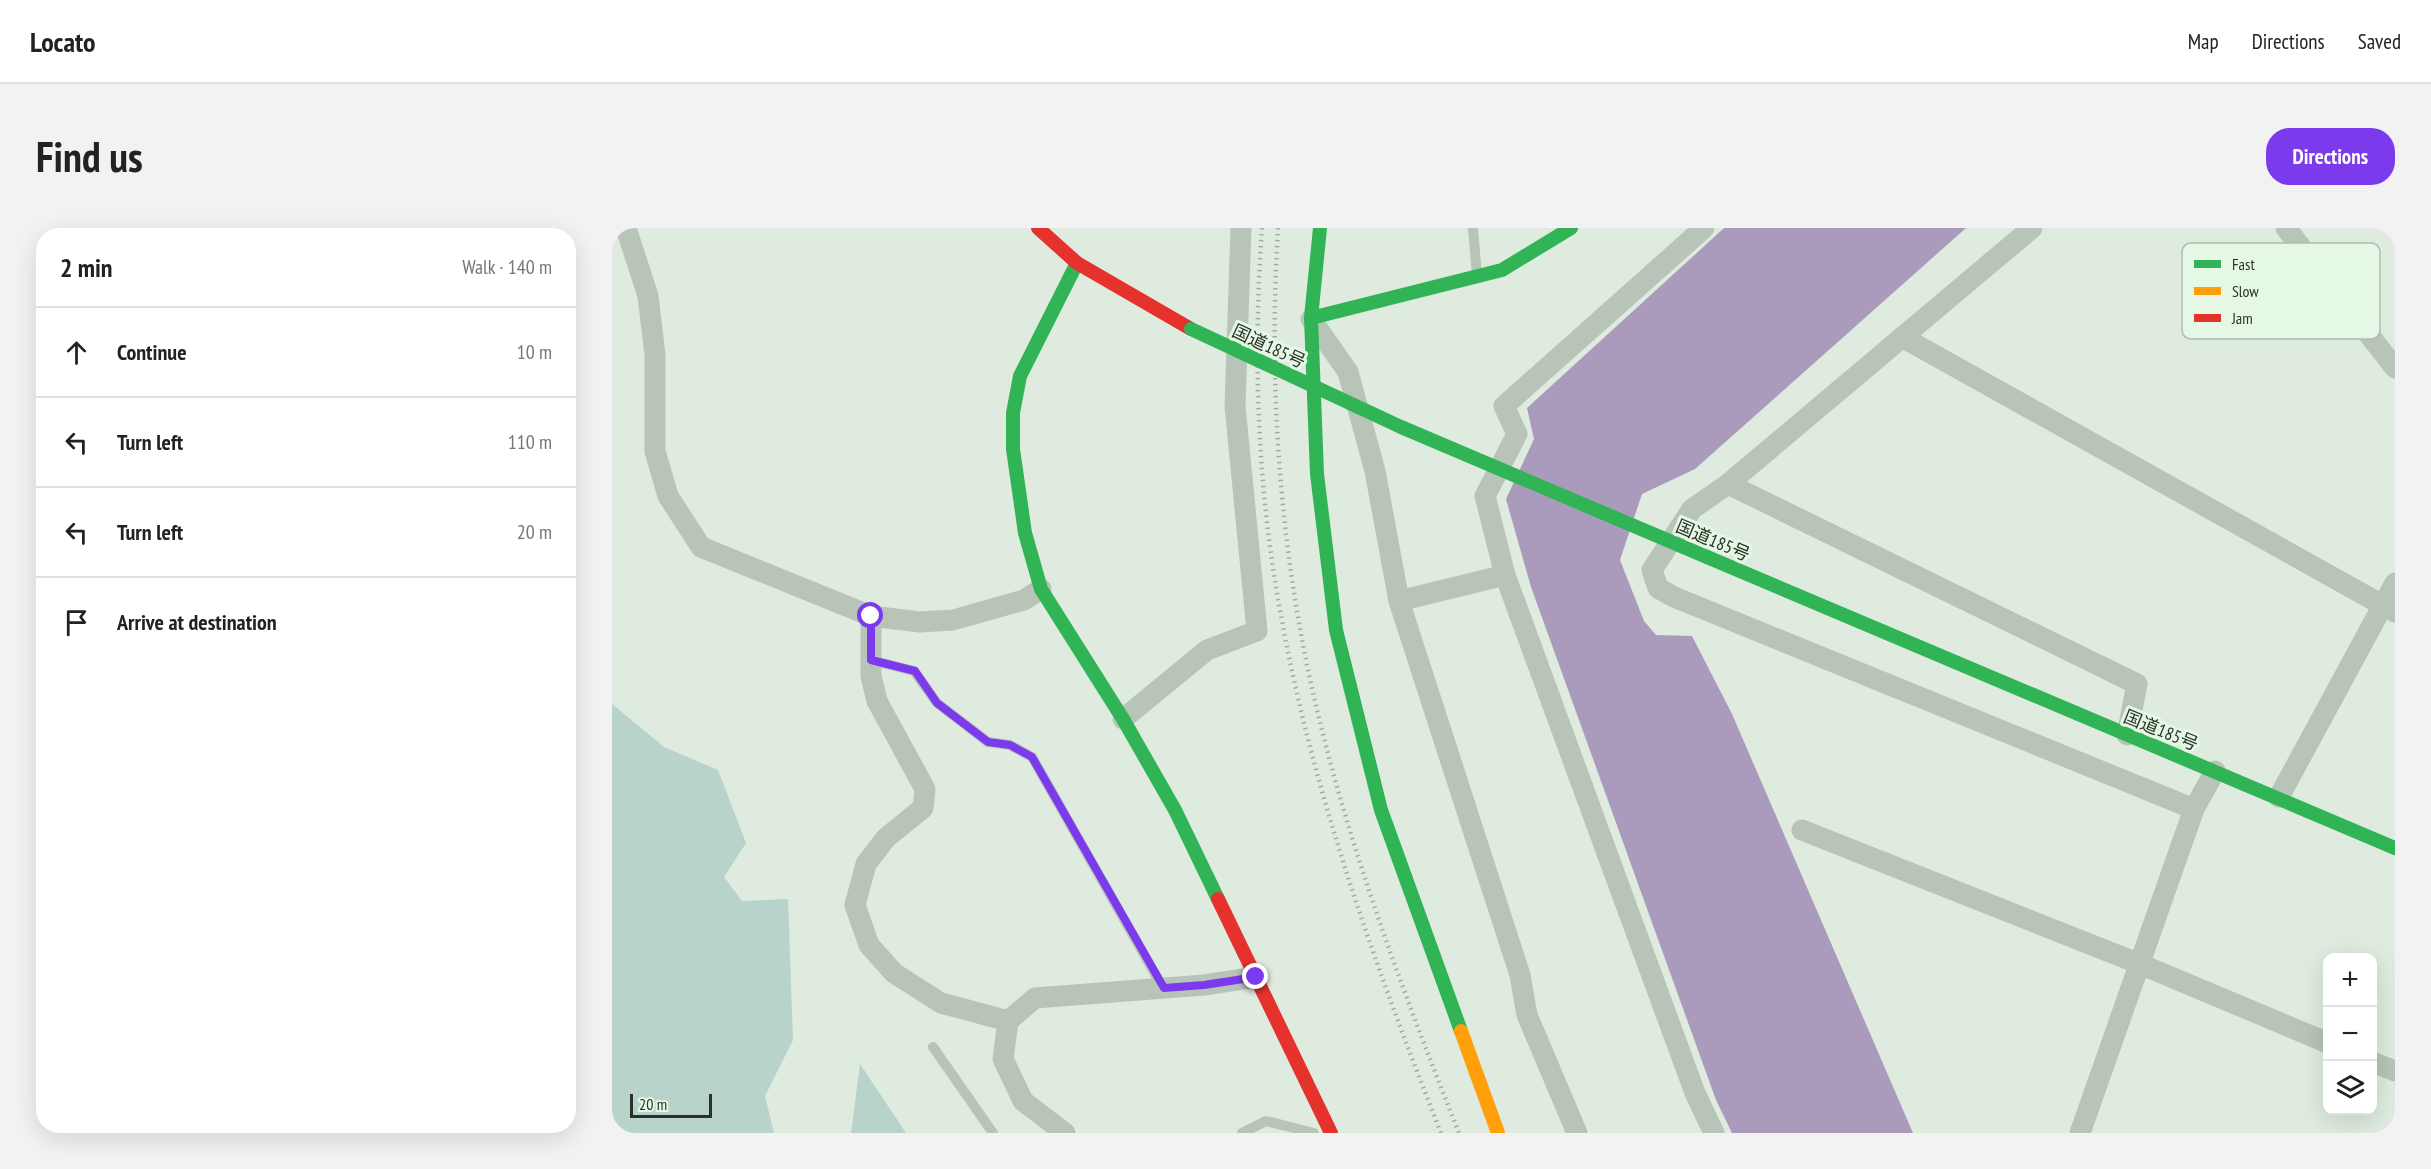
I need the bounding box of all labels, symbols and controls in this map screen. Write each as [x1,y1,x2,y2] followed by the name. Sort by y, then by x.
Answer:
[30,23,96,60] text: Locato
[2188,28,2219,55] text: Map
[2252,28,2325,55] text: Directions
[2358,28,2401,55] text: Saved
[2266,128,2395,185] button: Directions
[36,129,143,184] text: Find us
[2182,243,2380,339] legend
[60,251,113,284] text: 2 min
[462,254,552,280] text: Walk · 140 m
[2232,254,2255,274] text: Fast
[2232,281,2259,301] text: Slow
[2231,308,2253,328] text: Jam
[1229,319,1309,373] street label: 国道185号
[60,336,93,369] icon: ahead
[117,338,187,366] text: Continue
[517,339,552,365] text: 10 m
[60,426,93,459] icon: left
[117,428,183,456] text: Turn left
[508,429,552,455] text: 110 m
[1672,514,1754,566] street label: 国道185号
[60,516,93,549] icon: left
[117,518,183,546] text: Turn left
[517,519,552,545] text: 20 m
[857,602,883,628] route start
[60,606,93,639] icon: arrive
[117,608,277,636] text: Arrive at destination
[2120,705,2202,755] street label: 国道185号
[2323,953,2377,1115] map controls
[2323,953,2377,1007] button: +
[1242,963,1268,989] route end
[2323,1007,2377,1061] button: −
[2323,1061,2377,1115] button: layers
[630,1091,712,1118] scale bar
[639,1094,667,1114] text: 20 m

